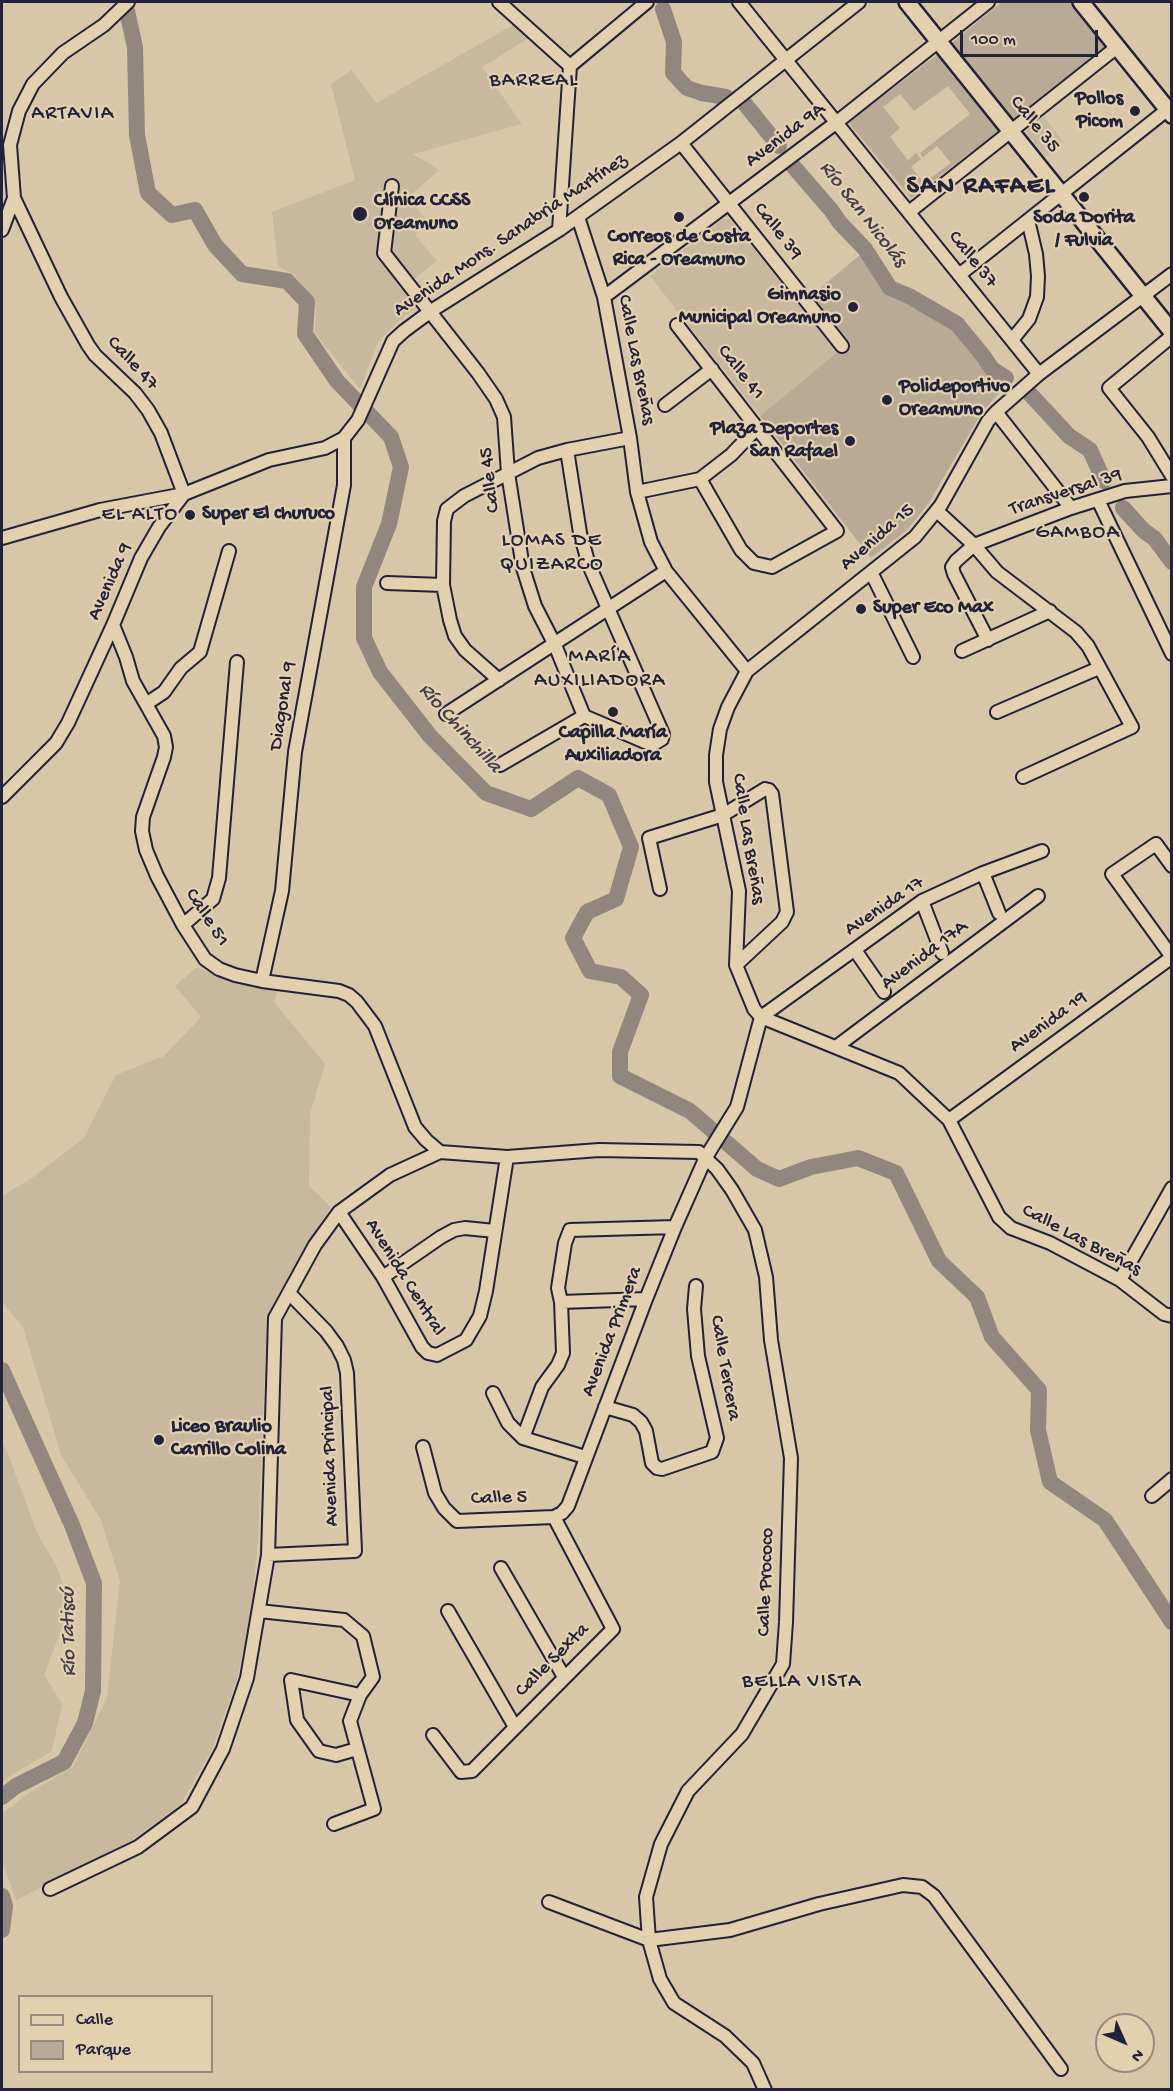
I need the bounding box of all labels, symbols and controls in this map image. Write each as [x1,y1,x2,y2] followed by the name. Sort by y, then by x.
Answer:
[963,18,1101,56] scale bar
[971,30,1016,51] text: 100 m
[490,69,578,95] district label: BARREAL
[1075,88,1123,135] place label: Pollos Picom
[1004,92,1064,158] street label: Calle 35
[741,98,831,174] street label: Avenida 9A
[31,102,115,128] district label: ARTAVIA
[1128,104,1142,118] marker: Pollos Picom
[390,149,632,323] street label: Avenida Mons. Sanabria Martínez
[813,157,911,273] water label: Río San Nicolás
[907,172,1055,204] district label: SAN RAFAEL
[374,190,470,237] place label: Clínica CCSS Oreamuno
[1077,190,1091,204] marker: Soda Dorita / Fulvia
[747,199,807,265] street label: Calle 39
[351,205,369,223] marker: Clínica CCSS Oreamuno
[1033,207,1135,254] place label: Soda Dorita / Fulvia
[672,210,686,224] marker: Correos de Costa Rica - Oreamuno
[608,226,750,273] place label: Correos de Costa Rica - Oreamuno
[942,227,1002,293] street label: Calle 37
[679,284,841,331] place label: Gimnasio Municipal Oreamuno
[611,293,659,427] street label: Calle Las Breñas
[846,300,860,314] marker: Gimnasio Municipal Oreamuno
[101,332,163,396] street label: Calle 47
[711,341,769,405] street label: Calle 41
[899,376,1010,423] place label: Polideportivo Oreamuno
[880,393,894,407] marker: Polideportivo Oreamuno
[710,418,838,465] place label: Plaza Deportes San Rafael
[843,434,857,448] marker: Plaza Deportes San Rafael
[475,446,507,514] street label: Calle 45
[1007,464,1125,522] street label: Transversal 39
[836,499,920,577] street label: Avenida 15
[101,503,179,529] district label: EL ALTO
[202,503,335,527] place label: Super El churuco
[183,508,197,522] marker: Super El churuco
[1036,521,1120,547] district label: GAMBOA
[500,529,604,579] district label: LOMAS DE QUIZARCO
[83,540,139,624] street label: Avenida 9
[873,597,994,621] place label: Super Eco Max
[854,602,868,616] marker: Super Eco Max
[534,645,666,695] district label: MARÍA AUXILIADORA
[265,660,303,752] street label: Diagonal 9
[412,679,506,779] water label: Río Chinchilla
[606,705,620,719] marker: Capilla María Auxiliadora
[559,722,667,769] place label: Capilla María Auxiliadora
[725,772,769,906] street label: Calle Las Breñas
[841,872,929,942] street label: Avenida 17
[178,884,234,952] street label: Calle 51
[877,916,973,996] street label: Avenida 17A
[1005,987,1093,1059] street label: Avenida 19
[1017,1199,1145,1283] street label: Calle Las Breñas
[358,1215,450,1341] street label: Avenida Central
[577,1264,649,1400] street label: Avenida Primera
[703,1314,745,1422] street label: Calle Tercera
[317,1385,345,1527] street label: Avenida Principal
[171,1416,286,1463] place label: Liceo Braulio Carrillo Colina
[152,1433,166,1447] marker: Liceo Braulio Carrillo Colina
[470,1486,528,1512] street label: Calle 5
[753,1527,781,1637] street label: Calle Prococo
[57,1587,83,1677] water label: Río Tatiscú
[511,1619,595,1703] street label: Calle Sexta
[742,1670,862,1696] district label: BELLA VISTA
[18,1995,213,2073] legend
[76,2010,113,2031] text: Calle
[1095,2013,1155,2073] north arrow
[76,2040,131,2061] text: Parque
[1126,2044,1147,2065] text: N

